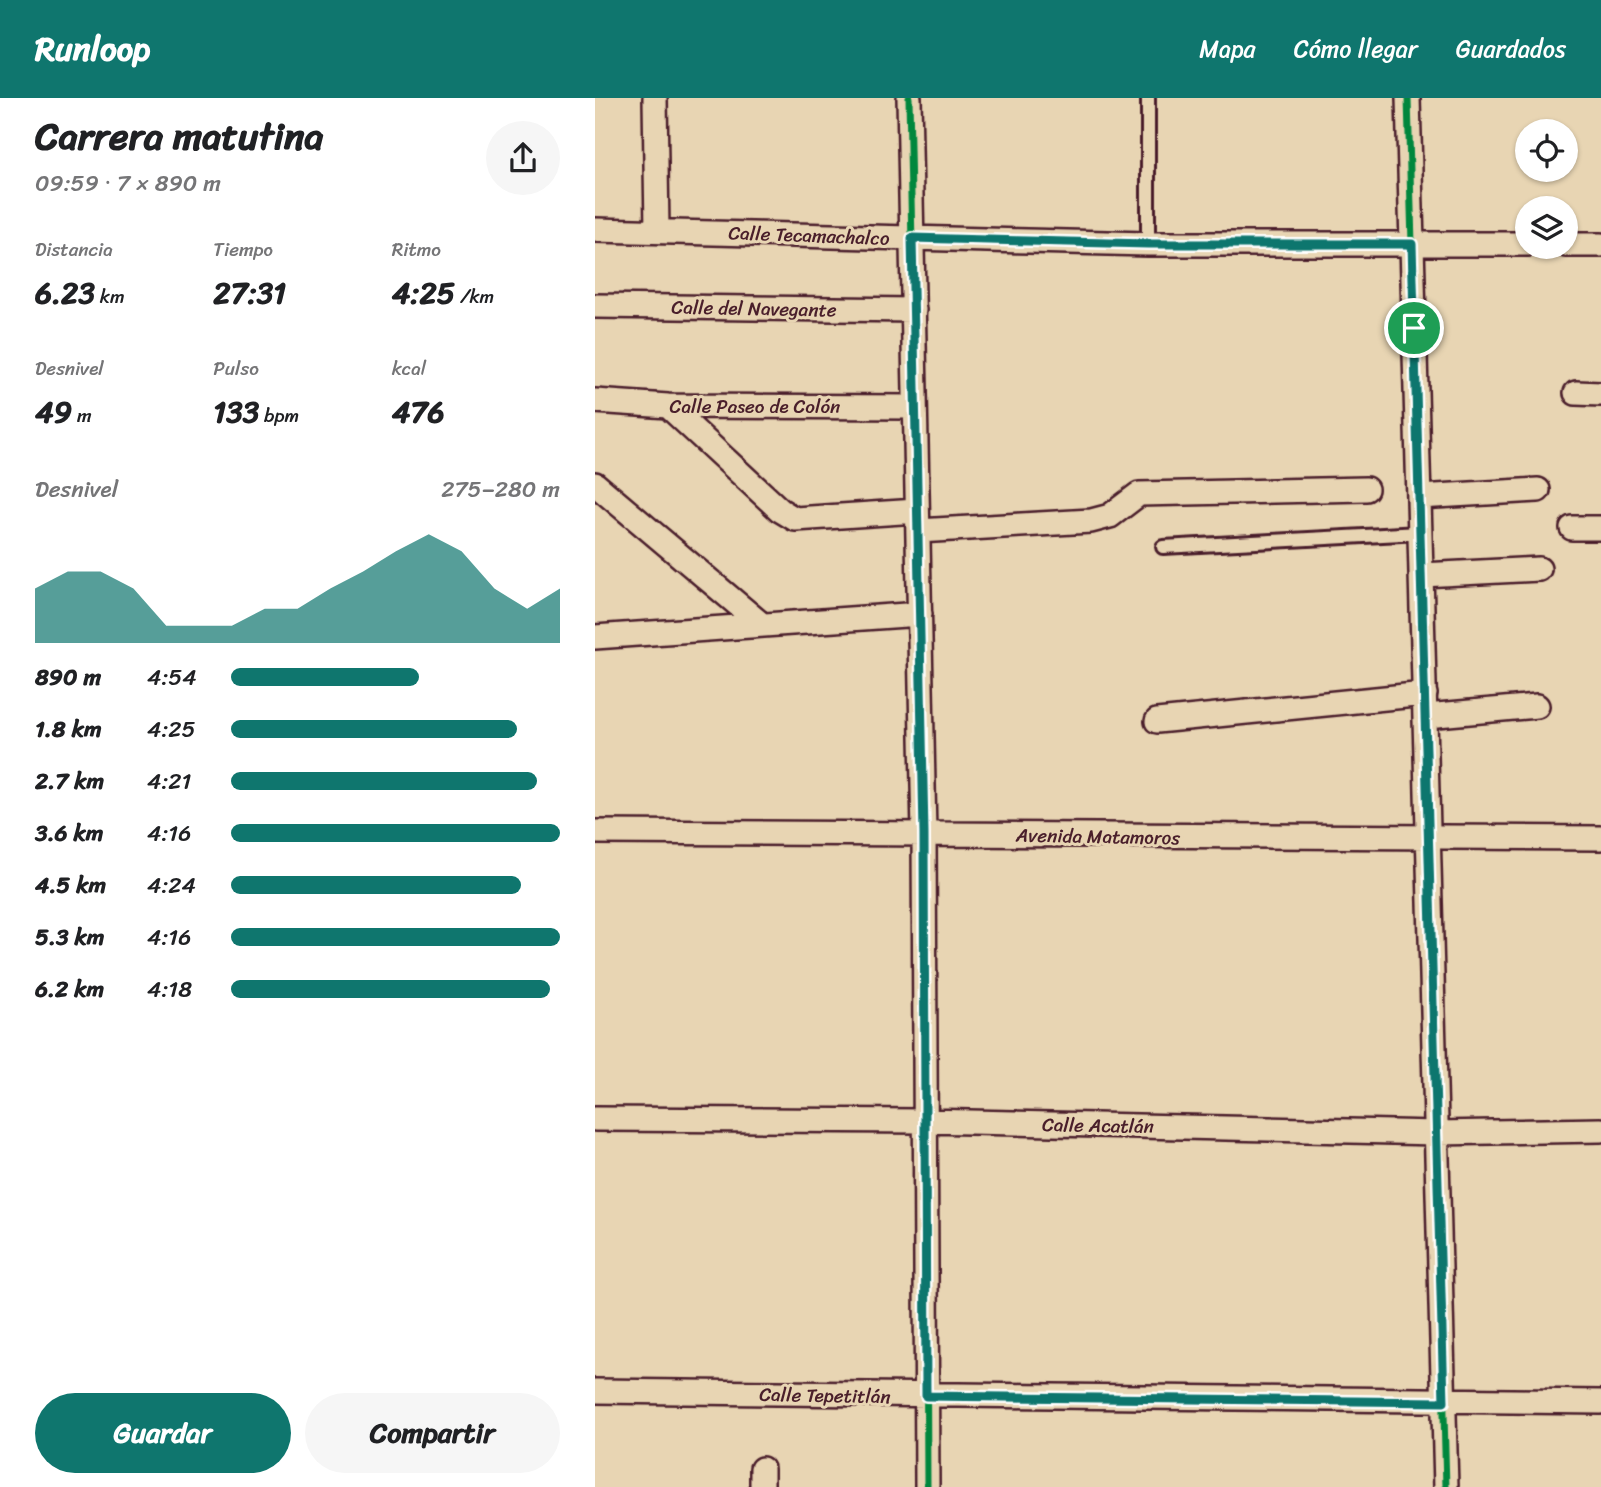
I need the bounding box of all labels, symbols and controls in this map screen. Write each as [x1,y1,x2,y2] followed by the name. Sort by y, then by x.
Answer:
[35,20,150,78] text: Runloop
[1199,28,1256,70] text: Mapa
[1294,28,1418,70] text: Cómo llegar
[1456,28,1566,70] text: Guardados
[35,103,324,170] text: Carrera matutina
[1515,119,1578,259] map controls
[1515,119,1578,182] button: locate
[486,121,560,195] button: share
[35,163,221,204] text: 09:59 · 7 × 890 m
[1515,196,1578,259] button: layers
[728,216,890,255] street label: Calle Tecamachalco
[35,233,113,266] text: Distancia
[213,233,273,266] text: Tiempo
[392,233,441,266] text: Ritmo
[35,266,95,320] text: 6.23
[213,266,286,320] text: 27:31
[392,266,455,320] text: 4:25
[95,280,125,313] text: km
[455,280,494,313] text: /km
[671,291,837,326] street label: Calle del Navegante
[1384,298,1444,358] pin
[1395,309,1433,347] icon: arrive
[35,352,104,385] text: Desnivel
[213,352,259,385] text: Pulso
[392,352,426,385] text: kcal
[35,385,72,439] text: 49
[213,385,259,439] text: 133
[392,385,445,439] text: 476
[670,390,840,423] street label: Calle Paseo de Colón
[72,399,92,432] text: m
[259,399,299,432] text: bpm
[35,469,118,510] text: Desnivel
[441,469,560,510] text: 275–280 m
[35,657,101,698] text: 890 m
[147,657,197,698] text: 4:54
[35,709,102,750] text: 1.8 km
[147,709,196,750] text: 4:25
[35,761,104,802] text: 2.7 km
[147,761,191,802] text: 4:21
[35,813,104,854] text: 3.6 km
[147,813,191,854] text: 4:16
[1015,819,1181,854] street label: Avenida Matamoros
[35,865,106,906] text: 4.5 km
[147,865,196,906] text: 4:24
[35,917,104,958] text: 5.3 km
[147,917,191,958] text: 4:16
[35,969,104,1010] text: 6.2 km
[147,969,192,1010] text: 4:18
[1042,1108,1154,1143] street label: Calle Acatlán
[759,1378,891,1413] street label: Calle Tepetitlán
[35,1393,291,1473] button: Guardar
[305,1393,560,1473] button: Compartir

